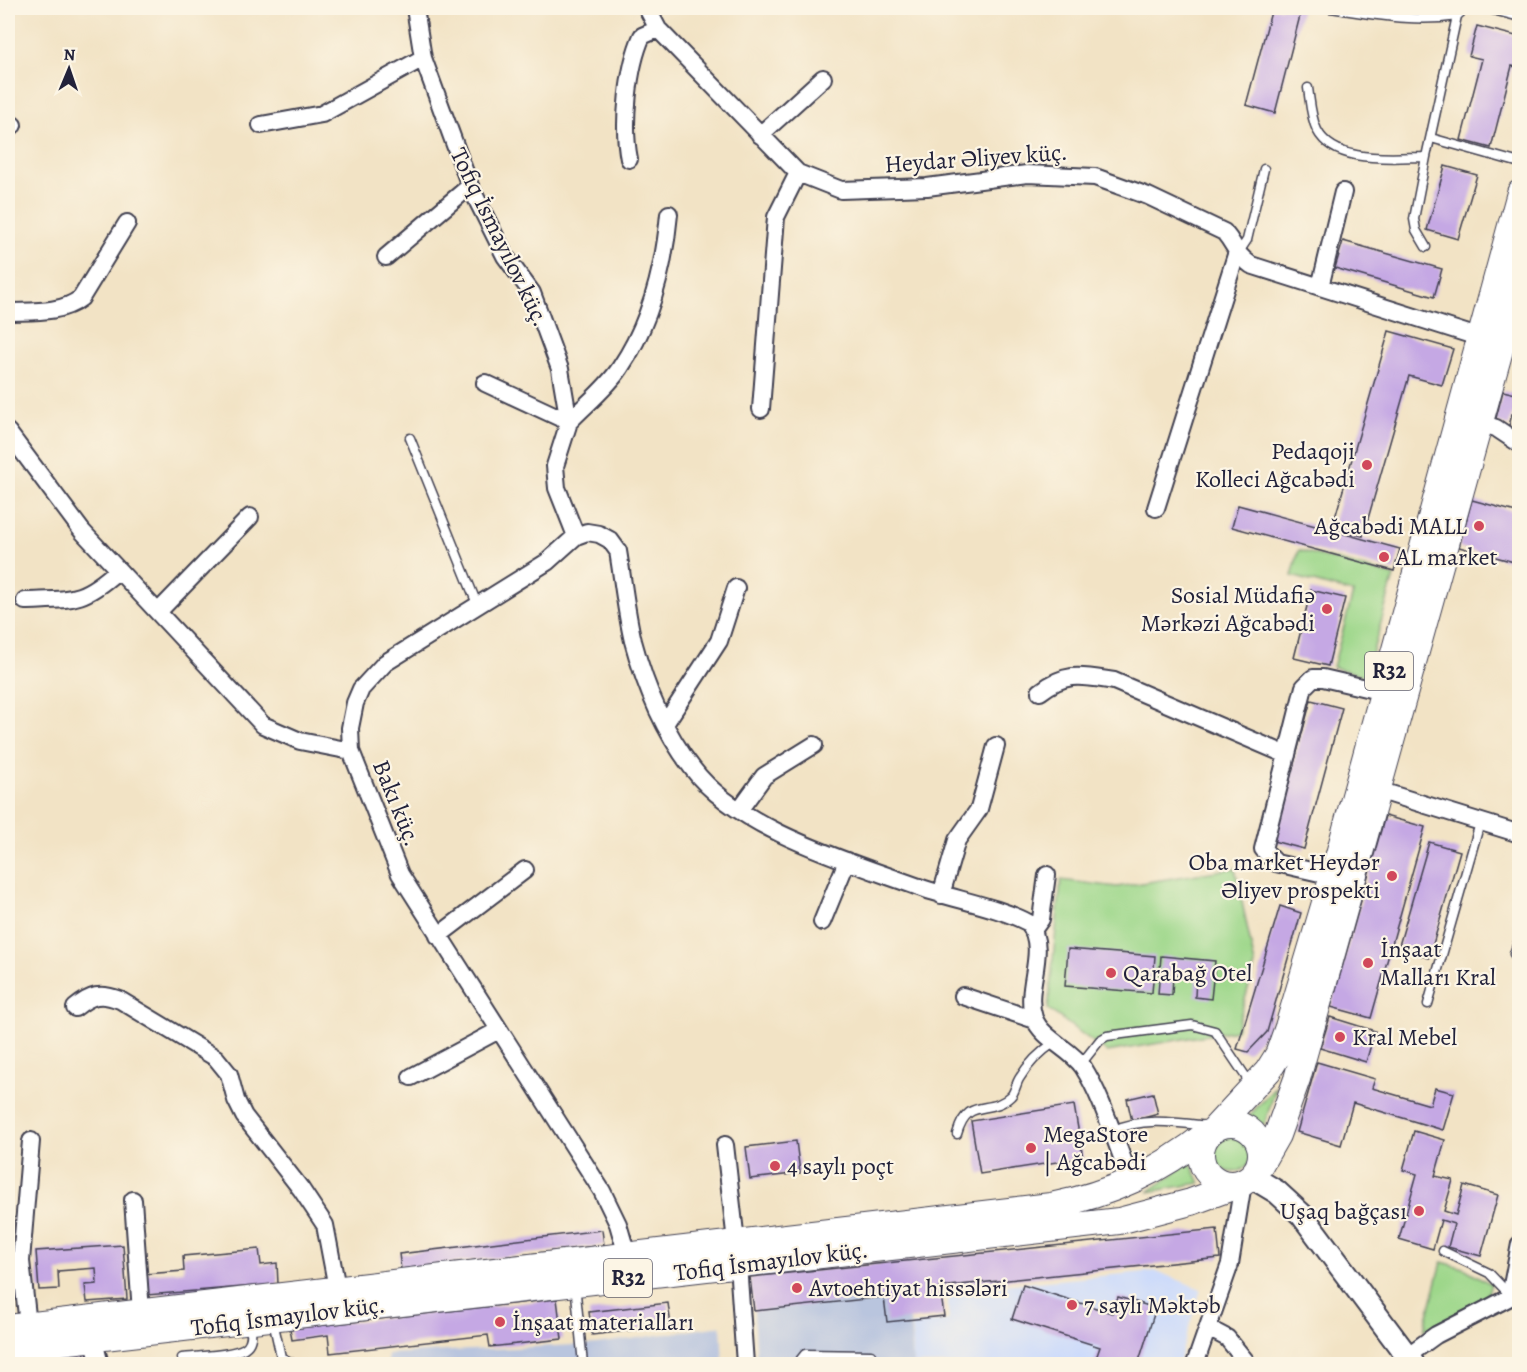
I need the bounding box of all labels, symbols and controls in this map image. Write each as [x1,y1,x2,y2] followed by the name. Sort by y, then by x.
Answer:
[39,39,99,99] north arrow
[63,44,76,66] text: N
[883,136,1069,180] street label: Heydar Əliyev küç.
[443,142,557,332] street label: Tofiq İsmayılov küç.
[1195,435,1355,495] place label: Pedaqoji Kolleci Ağcabədi
[1360,458,1374,472] marker: Pedaqoji Kolleci Ağcabədi
[1313,510,1468,542] place label: Ağcabədi MALL
[1472,519,1486,533] marker: Ağcabədi MALL
[1395,541,1497,573] place label: AL market
[1377,550,1391,564] marker: AL market
[1141,579,1315,639] place label: Sosial Müdafiə Mərkəzi Ağcabədi
[1320,602,1334,616] marker: Sosial Müdafiə Mərkəzi Ağcabədi
[1365,652,1413,690] road number: R32
[365,755,429,851] street label: Bakı küç.
[1189,846,1380,906] place label: Oba market Heydər Əliyev prospekti
[1385,869,1399,883] marker: Oba market Heydər Əliyev prospekti
[1380,933,1496,993] place label: İnşaat Malları Kral
[1361,956,1375,970] marker: İnşaat Malları Kral
[1123,957,1252,989] place label: Qarabağ Otel
[1104,966,1118,980] marker: Qarabağ Otel
[1352,1021,1457,1053] place label: Kral Mebel
[1333,1030,1347,1044] marker: Kral Mebel
[1043,1118,1148,1178] place label: MegaStore | Ağcabədi
[1024,1141,1038,1155] marker: MegaStore | Ağcabədi
[787,1150,894,1182] place label: 4 saylı poçt
[768,1159,782,1173] marker: 4 saylı poçt
[1280,1195,1407,1227] place label: Uşaq bağçası
[1412,1204,1426,1218] marker: Uşaq bağçası
[672,1233,870,1289] street label: Tofiq İsmayılov küç.
[604,1259,652,1297] road number: R32
[808,1272,1008,1304] place label: Avtoehtiyat hissələri
[790,1281,804,1295] marker: Avtoehtiyat hissələri
[189,1288,387,1344] street label: Tofiq İsmayılov küç.
[1084,1289,1221,1321] place label: 7 saylı Məktəb
[1065,1298,1079,1312] marker: 7 saylı Məktəb
[512,1306,694,1338] place label: İnşaat materialları
[493,1315,507,1329] marker: İnşaat materialları

